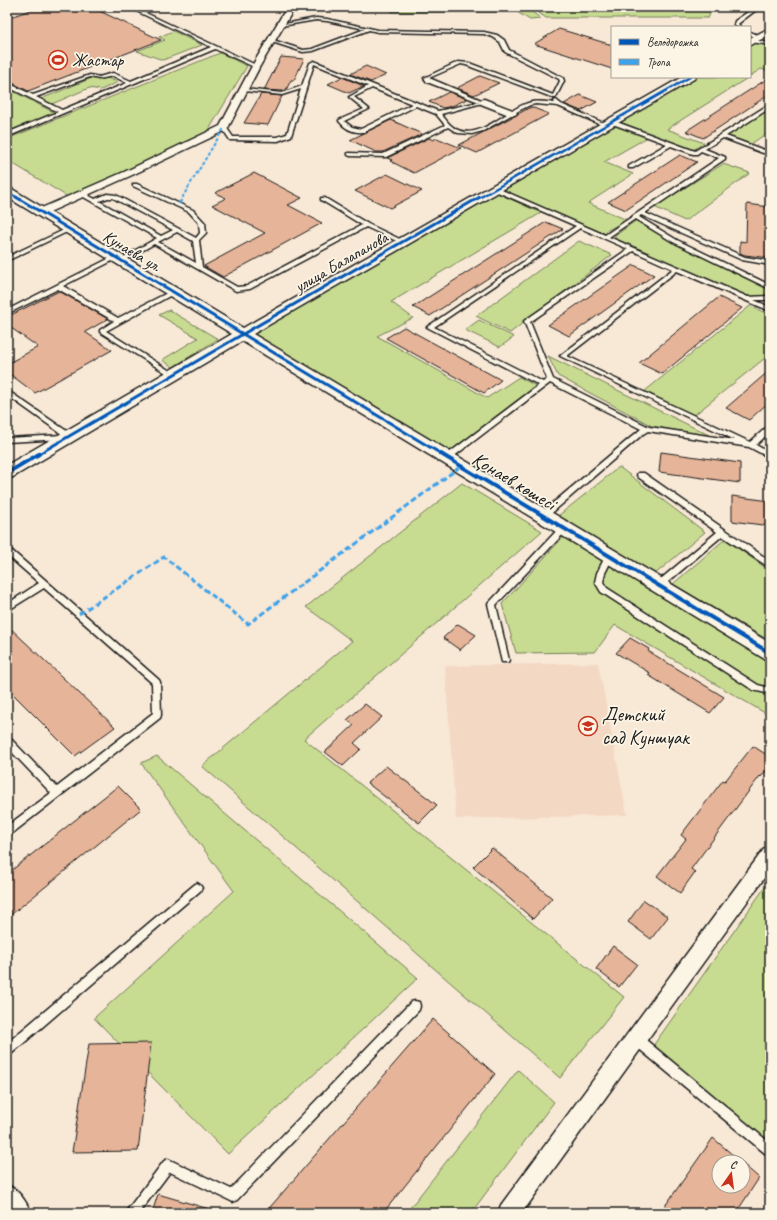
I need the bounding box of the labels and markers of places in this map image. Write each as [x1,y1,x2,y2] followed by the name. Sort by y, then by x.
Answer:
[47,49,69,71] sports icon: Жастар
[72,50,125,71] place label: Жастар
[602,702,690,750] place label: Детский сад Куншуак
[577,715,599,737] school or university icon: Детский сад Куншуак

